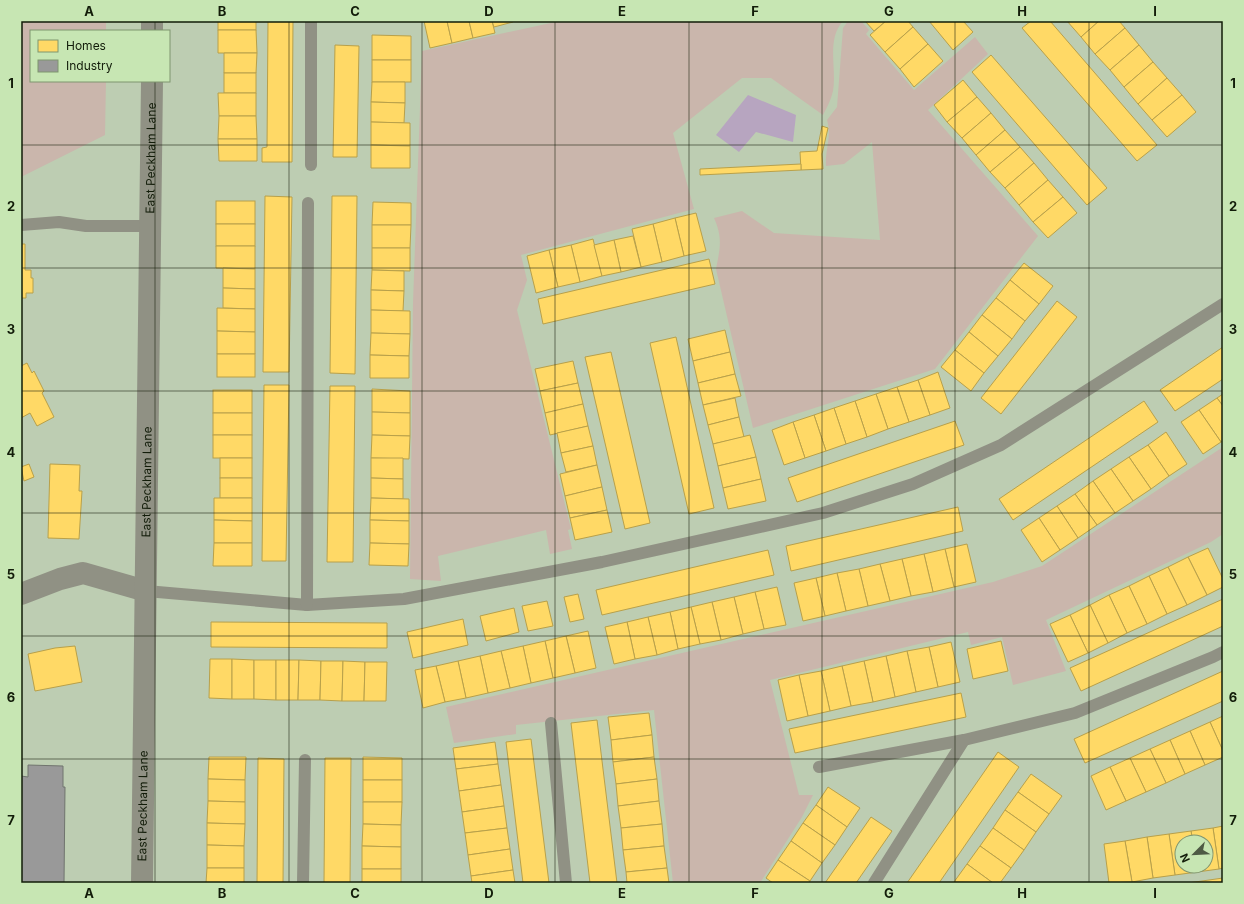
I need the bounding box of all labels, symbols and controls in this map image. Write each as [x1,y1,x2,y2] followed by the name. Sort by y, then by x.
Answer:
[84,3,94,19] text: A
[218,3,227,19] text: B
[350,3,360,19] text: C
[484,3,494,19] text: D
[618,3,626,19] text: E
[751,3,759,19] text: F
[884,3,894,19] text: G
[1017,3,1027,19] text: H
[1153,3,1157,19] text: I
[30,30,170,82] legend
[66,38,106,53] text: Homes
[66,58,113,73] text: Industry
[8,75,14,91] text: 1
[1230,75,1236,91] text: 1
[142,102,159,214] street label: East Peckham Lane
[7,198,15,214] text: 2
[1229,198,1237,214] text: 2
[7,321,15,337] text: 3
[1229,321,1237,337] text: 3
[138,426,155,538] street label: East Peckham Lane
[7,444,16,460] text: 4
[1229,444,1238,460] text: 4
[7,566,15,582] text: 5
[1229,566,1237,582] text: 5
[7,689,15,705] text: 6
[1229,689,1237,705] text: 6
[134,750,151,862] street label: East Peckham Lane
[7,812,15,828] text: 7
[1229,812,1237,828] text: 7
[1174,834,1214,874] north arrow
[1177,851,1193,865] text: N
[84,885,94,901] text: A
[218,885,227,901] text: B
[350,885,360,901] text: C
[484,885,494,901] text: D
[618,885,626,901] text: E
[751,885,759,901] text: F
[884,885,894,901] text: G
[1017,885,1027,901] text: H
[1153,885,1157,901] text: I

